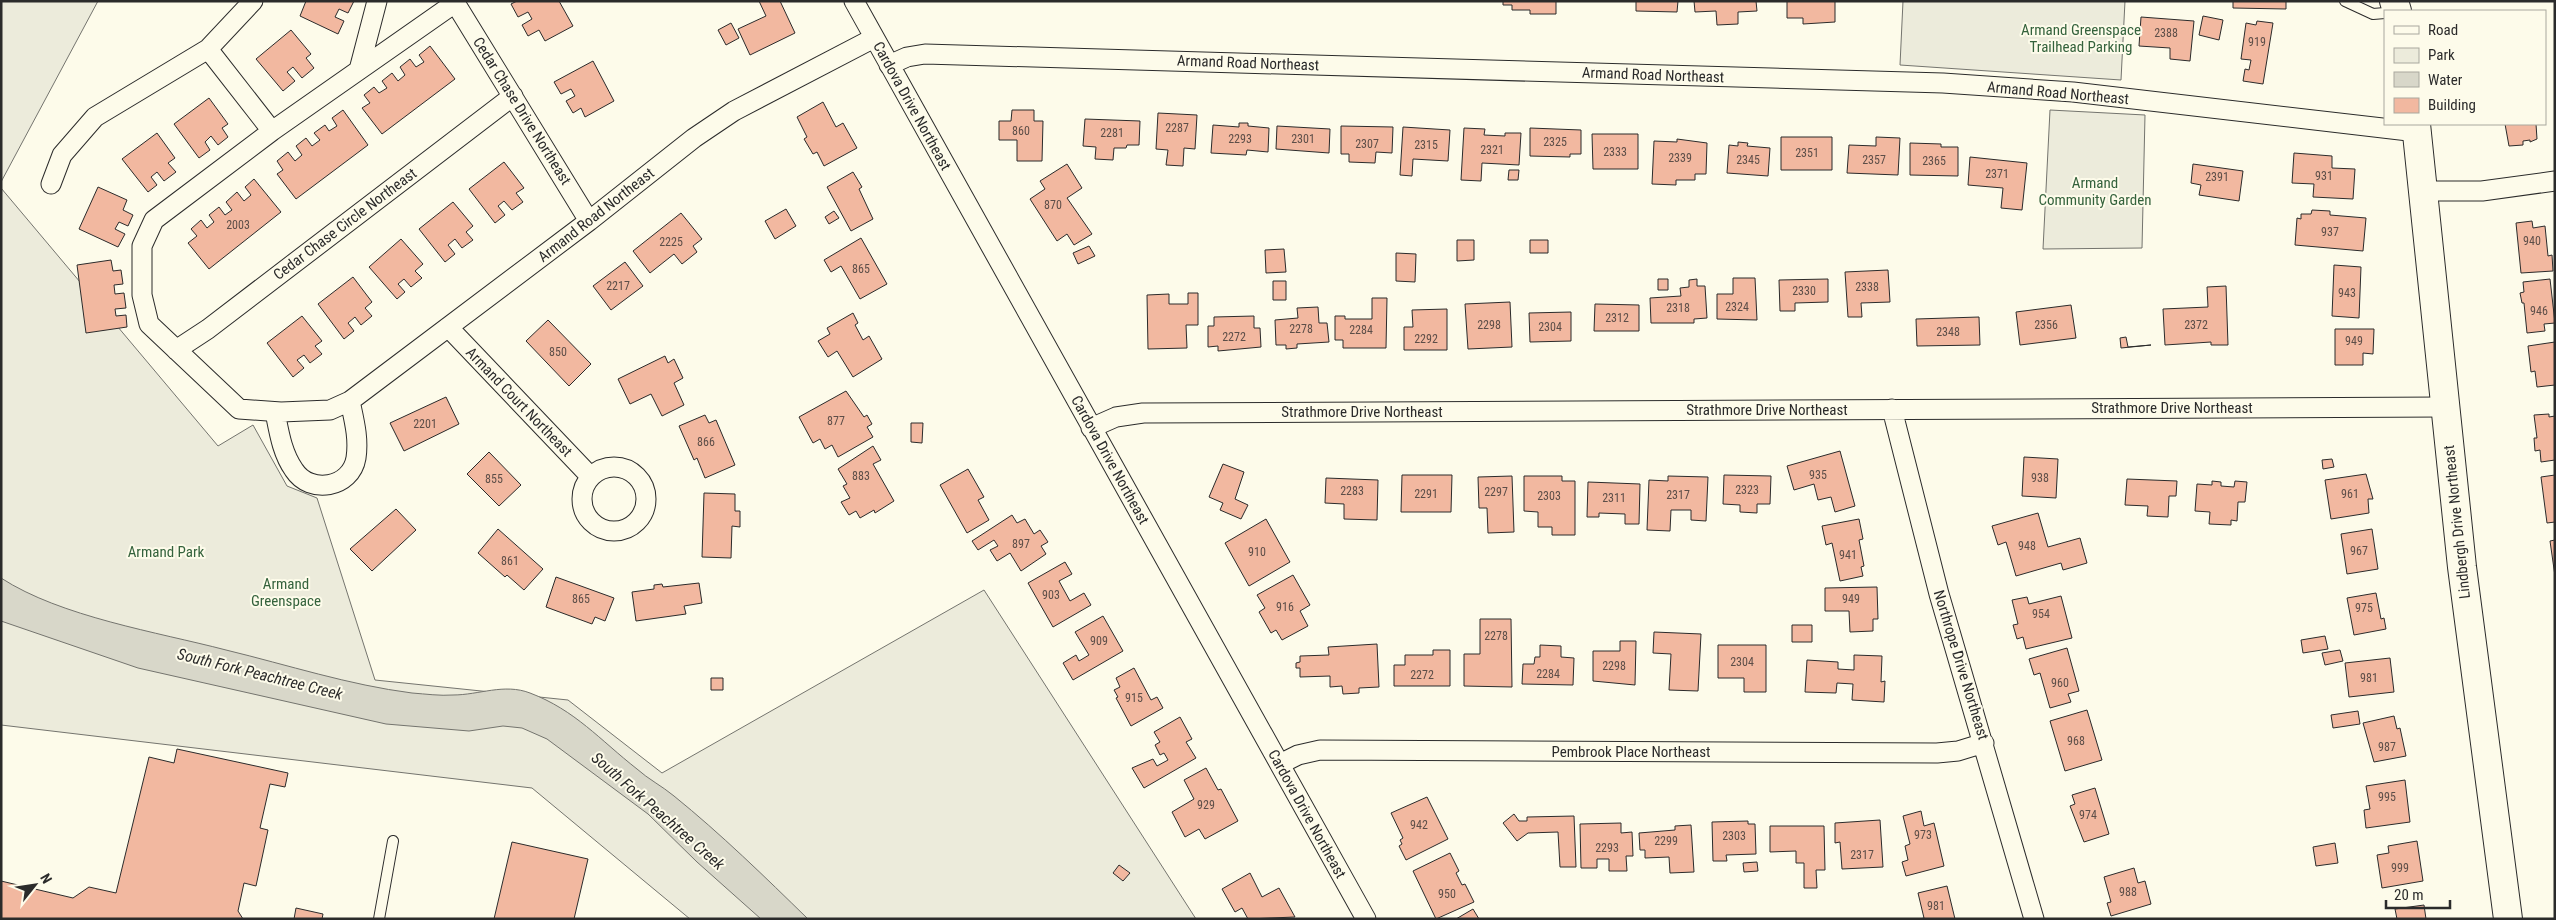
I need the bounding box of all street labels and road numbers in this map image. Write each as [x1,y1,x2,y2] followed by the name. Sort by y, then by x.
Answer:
[469,34,575,188] street label: Cedar Chase Drive Northeast
[869,39,955,173] street label: Cardova Drive Northeast
[1177,52,1319,74] street label: Armand Road Northeast
[1582,64,1724,86] street label: Armand Road Northeast
[1986,78,2130,108] street label: Armand Road Northeast
[270,164,420,284] street label: Cedar Chase Circle Northeast
[534,164,658,266] street label: Armand Road Northeast
[462,344,576,460] street label: Armand Court Northeast
[1067,393,1153,527] street label: Cardova Drive Northeast
[2091,399,2253,417] street label: Strathmore Drive Northeast
[1686,401,1848,419] street label: Strathmore Drive Northeast
[1281,403,1443,421] street label: Strathmore Drive Northeast
[2440,444,2474,600] street label: Lindbergh Drive Northeast
[1930,588,1992,742] street label: Northrope Drive Northeast
[1552,743,1710,761] street label: Pembrook Place Northeast
[1264,747,1350,881] street label: Cardova Drive Northeast

